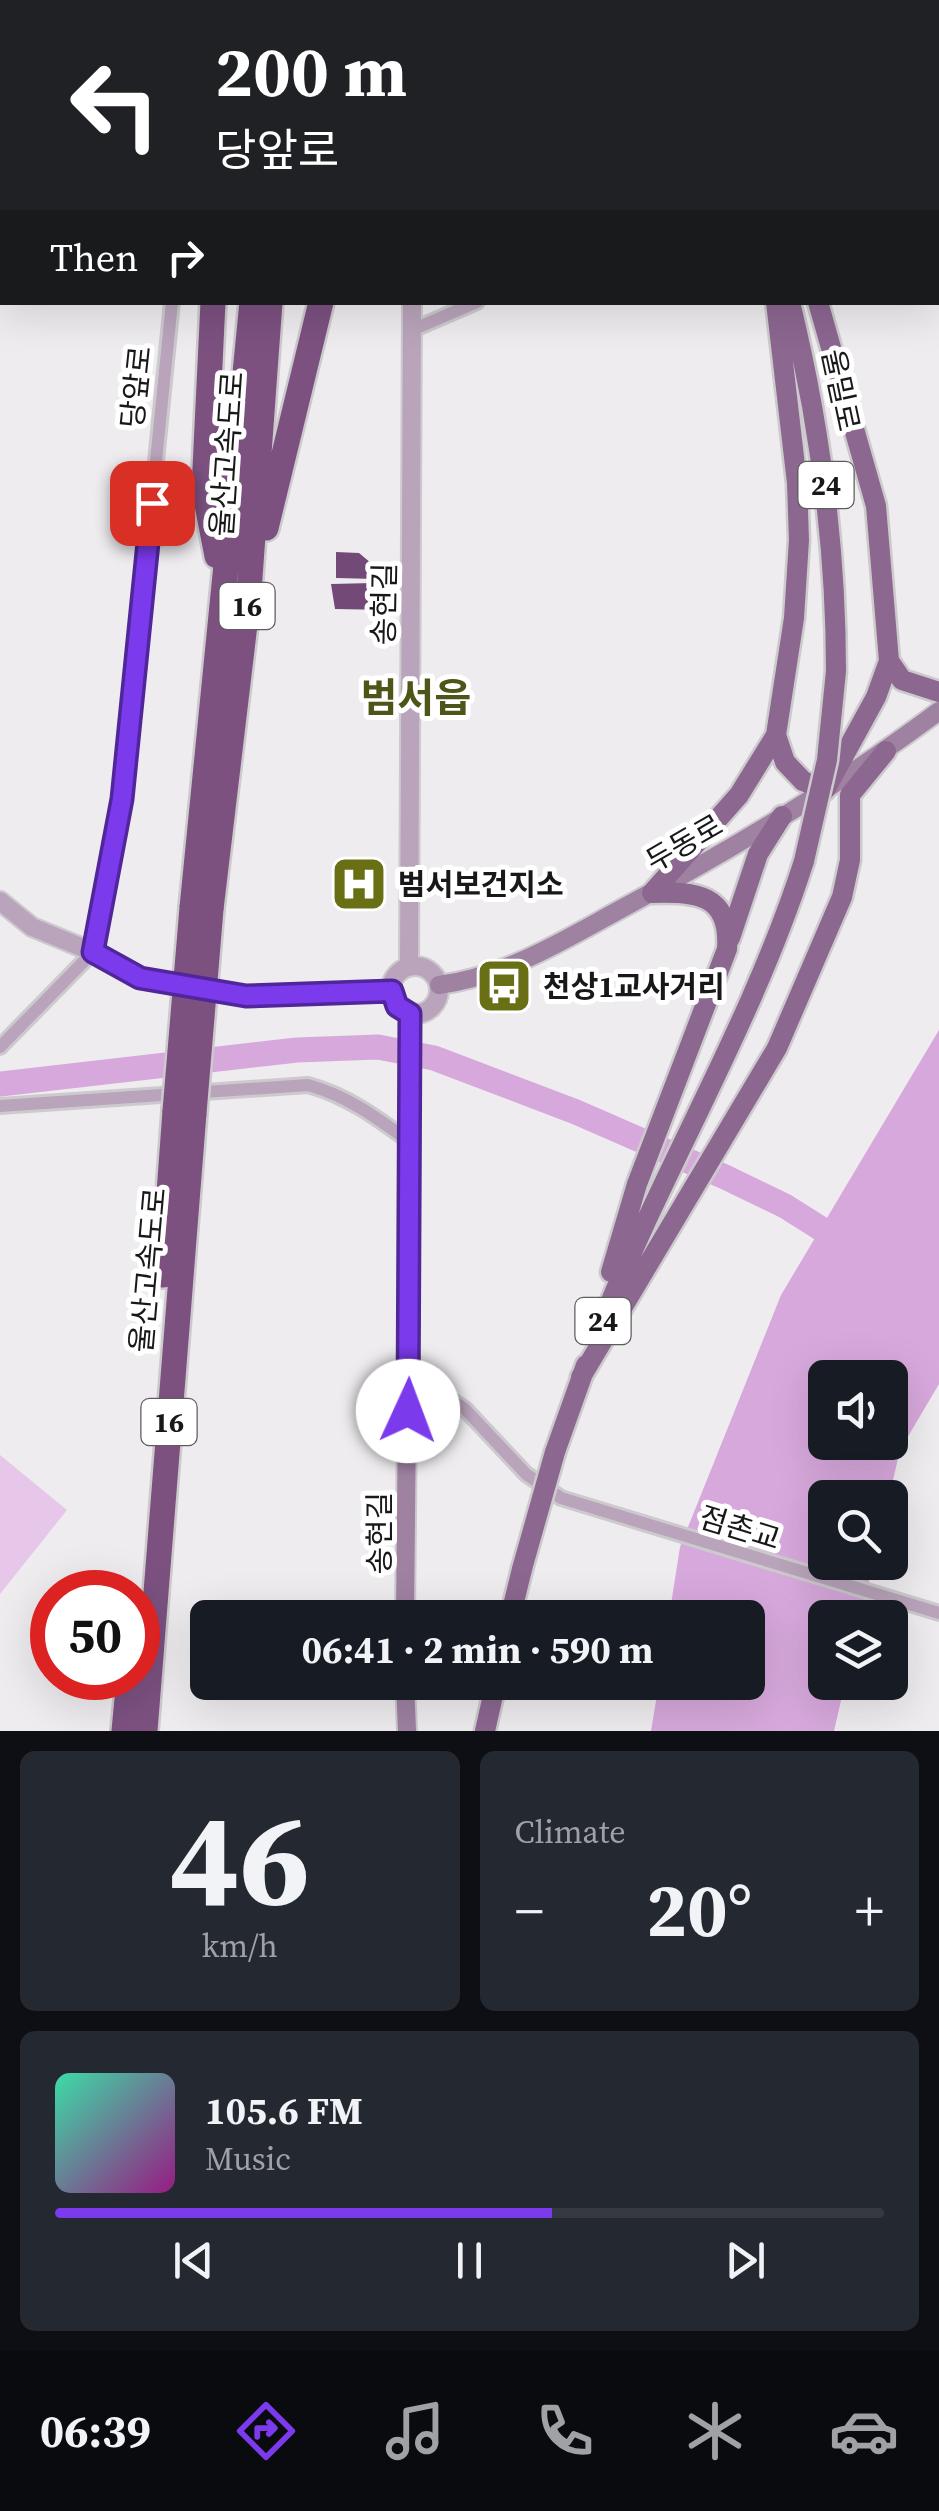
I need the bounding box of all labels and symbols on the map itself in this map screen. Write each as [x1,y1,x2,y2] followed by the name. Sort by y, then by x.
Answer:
[111,344,161,430] street label: 당앞로
[812,345,870,435] street label: 울밀로
[201,370,253,538] street label: 울산고속도로
[110,461,195,546] pin
[798,462,854,508] road number: 24
[363,562,405,646] street label: 송현길
[220,583,274,629] road number: 16
[361,671,471,725] district label: 범서읍
[638,805,730,881] street label: 두동로
[329,854,389,914] hospital icon: 범서보건지소
[398,864,564,905] place label: 범서보건지소
[474,956,534,1016] bus stop icon: 천상1교사거리
[543,966,725,1007] place label: 천상1교사거리
[120,1186,176,1354] street label: 울산고속도로
[576,1298,630,1344] road number: 24
[356,1359,460,1463] position arrow
[142,1399,196,1445] road number: 16
[359,1492,400,1574] street label: 송현길
[694,1496,786,1560] street label: 점촌교
[30,1570,160,1700] speed limit sign: 50

